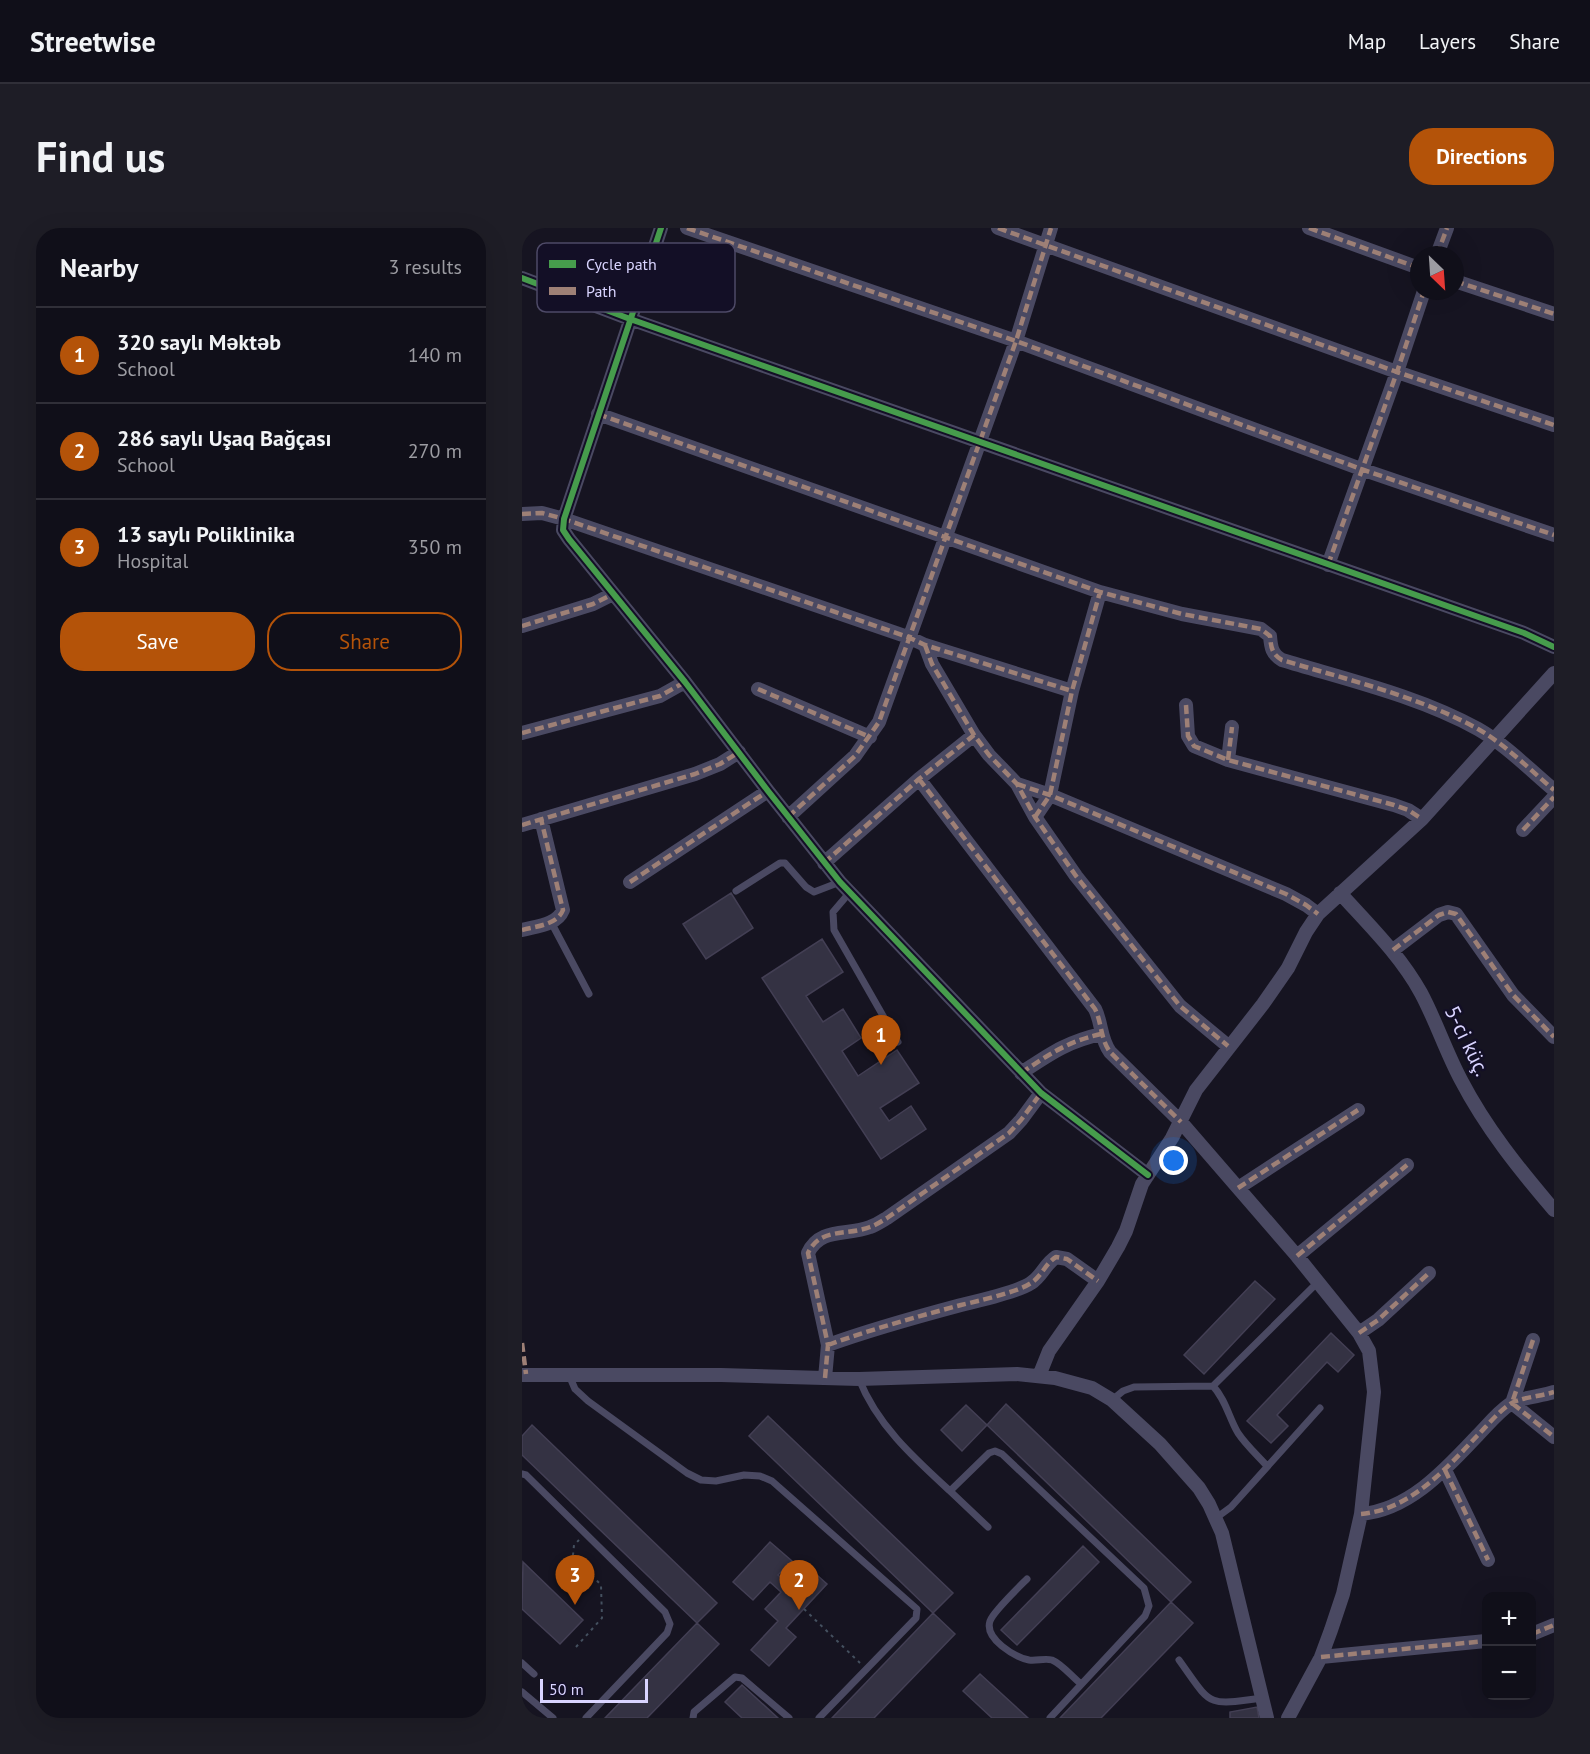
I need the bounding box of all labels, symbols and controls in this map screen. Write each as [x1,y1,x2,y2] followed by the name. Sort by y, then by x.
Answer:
[30,23,156,60] text: Streetwise
[1348,28,1386,55] text: Map
[1419,28,1476,55] text: Layers
[1509,28,1560,55] text: Share
[1409,128,1554,185] button: Directions
[36,129,165,184] text: Find us
[537,243,735,312] legend
[1410,246,1464,300] north arrow
[60,251,138,284] text: Nearby
[389,254,462,280] text: 3 results
[586,254,657,274] text: Cycle path
[586,281,617,301] text: Path
[117,328,281,356] text: 320 saylı Məktəb
[74,342,85,368] text: 1
[408,342,462,368] text: 140 m
[117,356,175,382] text: School
[117,424,331,452] text: 286 saylı Uşaq Bağçası
[74,438,85,464] text: 2
[408,438,462,464] text: 270 m
[117,452,175,478] text: School
[117,520,295,548] text: 13 saylı Poliklinika
[74,534,85,560] text: 3
[408,534,462,560] text: 350 m
[117,548,188,574] text: Hospital
[60,612,255,671] button: Save
[267,612,462,671] button: Share
[1439,1001,1496,1080] street label: 5-ci küç.
[862,1016,900,1065] pin: 1
[1159,1146,1188,1175] your location
[556,1556,594,1605] pin: 3
[780,1560,818,1610] pin: 2
[1482,1592,1536,1700] map controls
[1482,1592,1536,1646] button: +
[1482,1646,1536,1700] button: −
[540,1676,648,1704] scale bar
[549,1679,584,1699] text: 50 m

